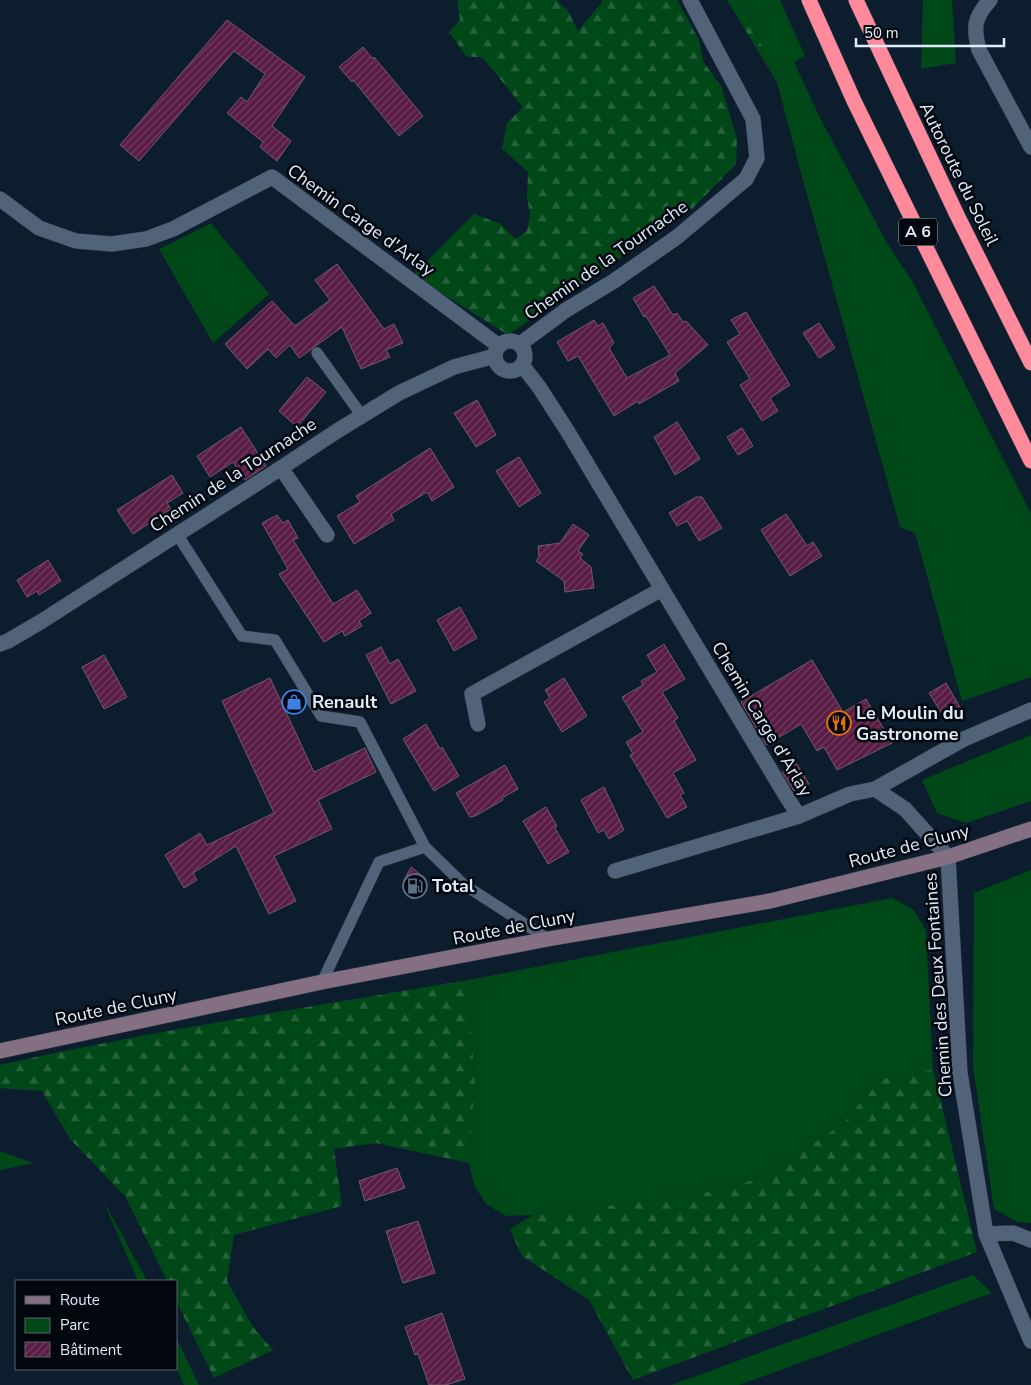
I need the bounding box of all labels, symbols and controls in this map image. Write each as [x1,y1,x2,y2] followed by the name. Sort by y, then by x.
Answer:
[856,15,1004,47] scale bar
[864,23,899,43] text: 50 m
[914,98,1004,250] street label: Autoroute du Soleil
[282,158,440,282] street label: Chemin Carge d'Arlay
[519,194,693,326] street label: Chemin de la Tournache
[899,218,937,246] road number: A 6
[145,412,321,538] street label: Chemin de la Tournache
[706,637,818,802] street label: Chemin Carge d'Arlay
[281,689,307,715] shop icon: Renault
[312,690,377,714] place label: Renault
[856,701,964,746] place label: Le Moulin du Gastronome
[826,710,852,736] restaurant icon: Le Moulin du Gastronome
[846,818,973,874] street label: Route de Cluny
[918,872,958,1098] street label: Chemin des Deux Fontaines
[402,873,428,899] fuel station icon: Total
[432,874,475,898] place label: Total
[451,903,578,951] street label: Route de Cluny
[53,982,180,1032] street label: Route de Cluny
[15,1280,178,1370] legend
[60,1290,100,1310] text: Route
[60,1315,89,1335] text: Parc
[60,1340,122,1360] text: Bâtiment

